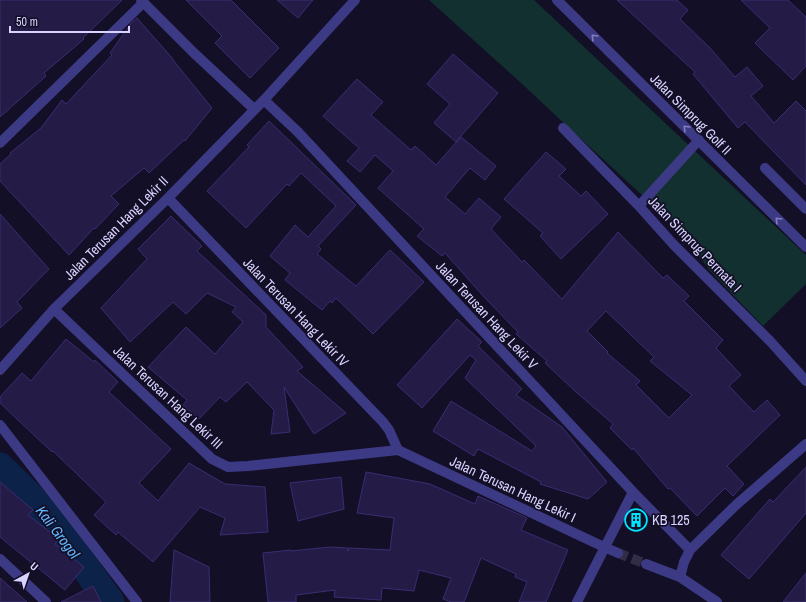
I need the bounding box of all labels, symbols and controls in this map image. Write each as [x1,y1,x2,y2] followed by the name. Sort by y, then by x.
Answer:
[10,8,129,34] scale bar
[16,14,38,30] text: 50 m
[591,34,599,41] one-way arrow
[647,70,735,158] street label: Jalan Simprug Golf II
[683,125,691,133] one-way arrow
[60,172,172,284] street label: Jalan Terusan Hang Lekir II
[644,192,746,296] street label: Jalan Simprug Permata I
[775,217,783,225] one-way arrow
[239,254,353,371] street label: Jalan Terusan Hang Lekir IV
[432,257,542,373] street label: Jalan Terusan Hang Lekir V
[109,342,227,452] street label: Jalan Terusan Hang Lekir III
[447,452,579,526] street label: Jalan Terusan Hang Lekir I
[31,501,85,563] water label: Kali Grogol
[623,507,649,533] building icon: KB 125
[652,511,690,529] place label: KB 125
[8,554,48,594] north arrow
[27,559,41,574] text: U

